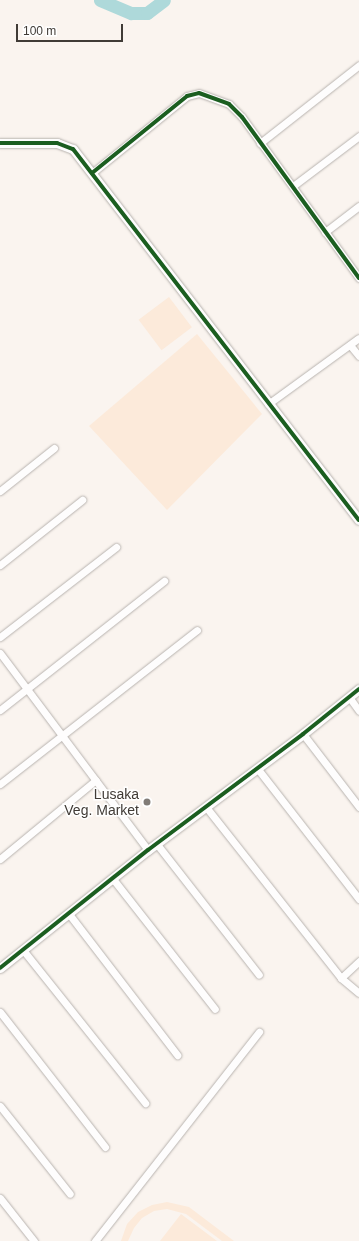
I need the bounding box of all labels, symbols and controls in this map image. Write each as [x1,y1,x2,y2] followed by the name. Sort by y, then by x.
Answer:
[18,16,125,42] scale bar
[23,24,56,38] text: 100 m
[64,786,139,818] place label: Lusaka Veg. Market
[142,797,152,807] marker: Lusaka Veg. Market

